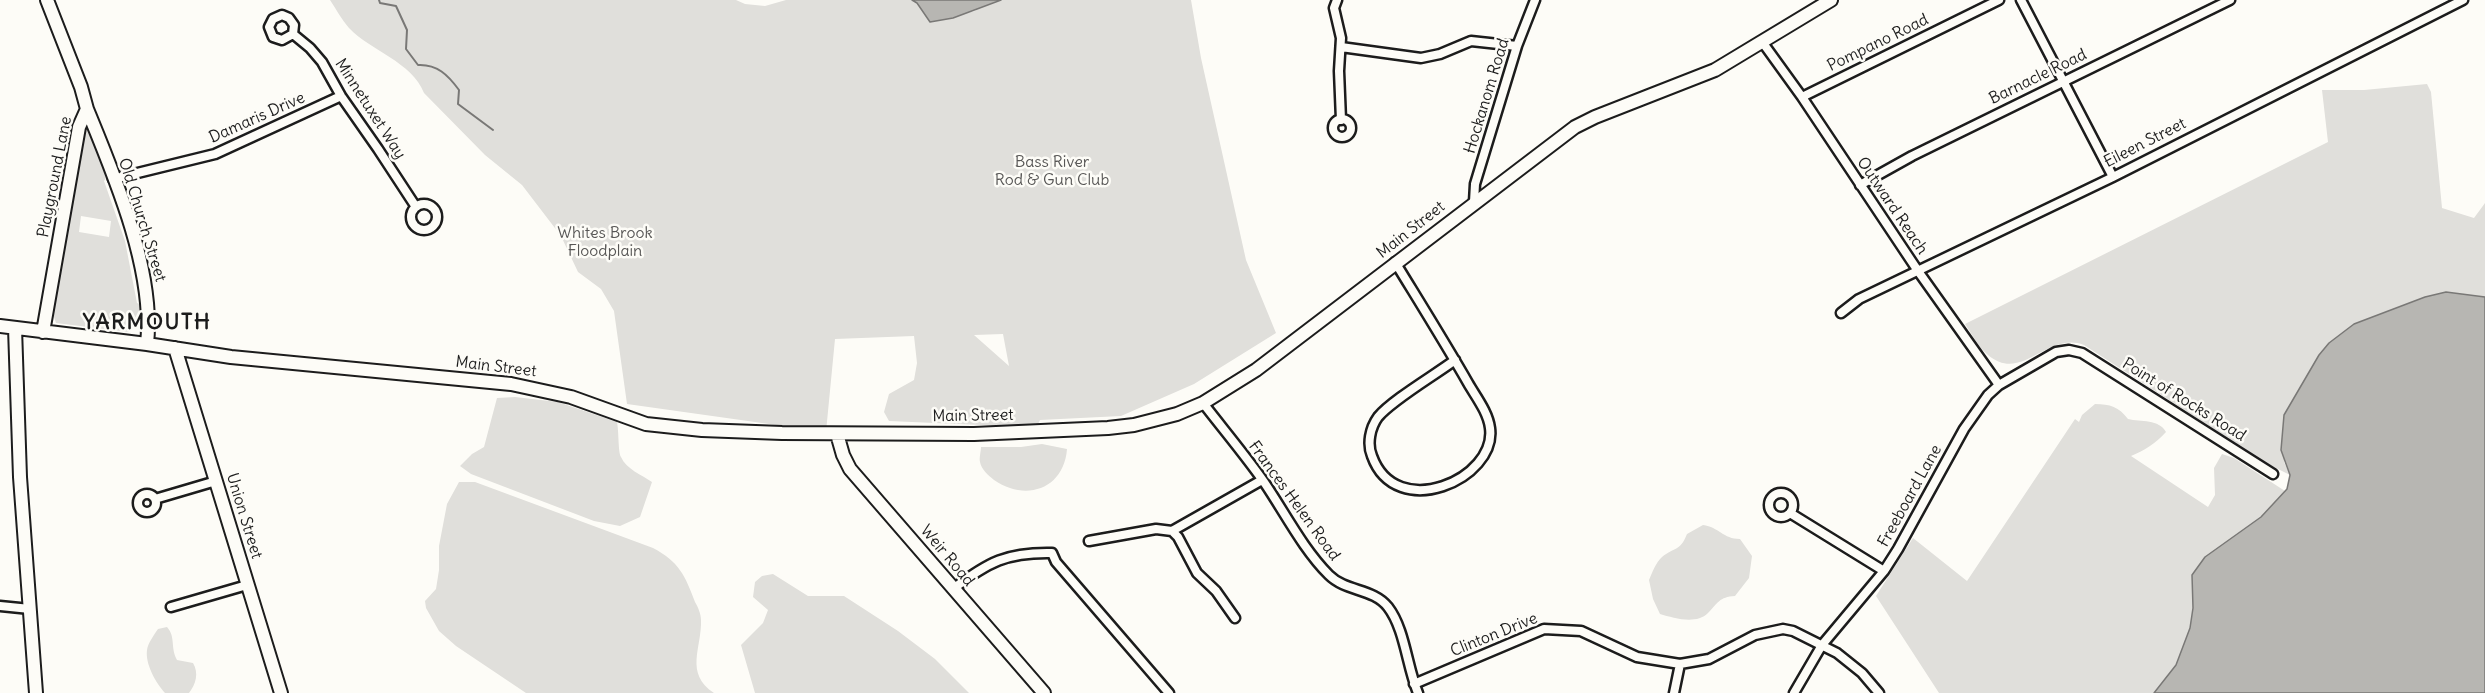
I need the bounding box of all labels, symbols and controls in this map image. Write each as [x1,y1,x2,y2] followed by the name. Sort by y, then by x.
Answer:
[1824,10,1932,76] street label: Pompano Road
[1460,36,1514,156] street label: Hockanom Road
[1986,45,2090,109] street label: Barnacle Road
[330,55,410,163] street label: Minnetuxet Way
[206,88,308,148] street label: Damaris Drive
[2101,114,2189,172] street label: Eileen Street
[34,115,76,239] street label: Playground Lane
[995,152,1109,190] park label: Bass River Rod & Gun Club
[1852,154,1932,258] street label: Outward Reach
[114,156,170,284] street label: Old Church Street
[1373,197,1449,263] street label: Main Street
[557,223,653,261] park label: Whites Brook Floodplain
[83,310,211,336] district label: YARMOUTH
[454,353,538,381] street label: Main Street
[2119,354,2249,446] street label: Point of Rocks Road
[932,406,1014,426] street label: Main Street
[1244,437,1344,565] street label: Frances Helen Road
[1874,442,1946,550] street label: Freeboard Lane
[222,471,266,561] street label: Union Street
[916,521,978,591] street label: Weir Road
[1448,609,1540,661] street label: Clinton Drive

